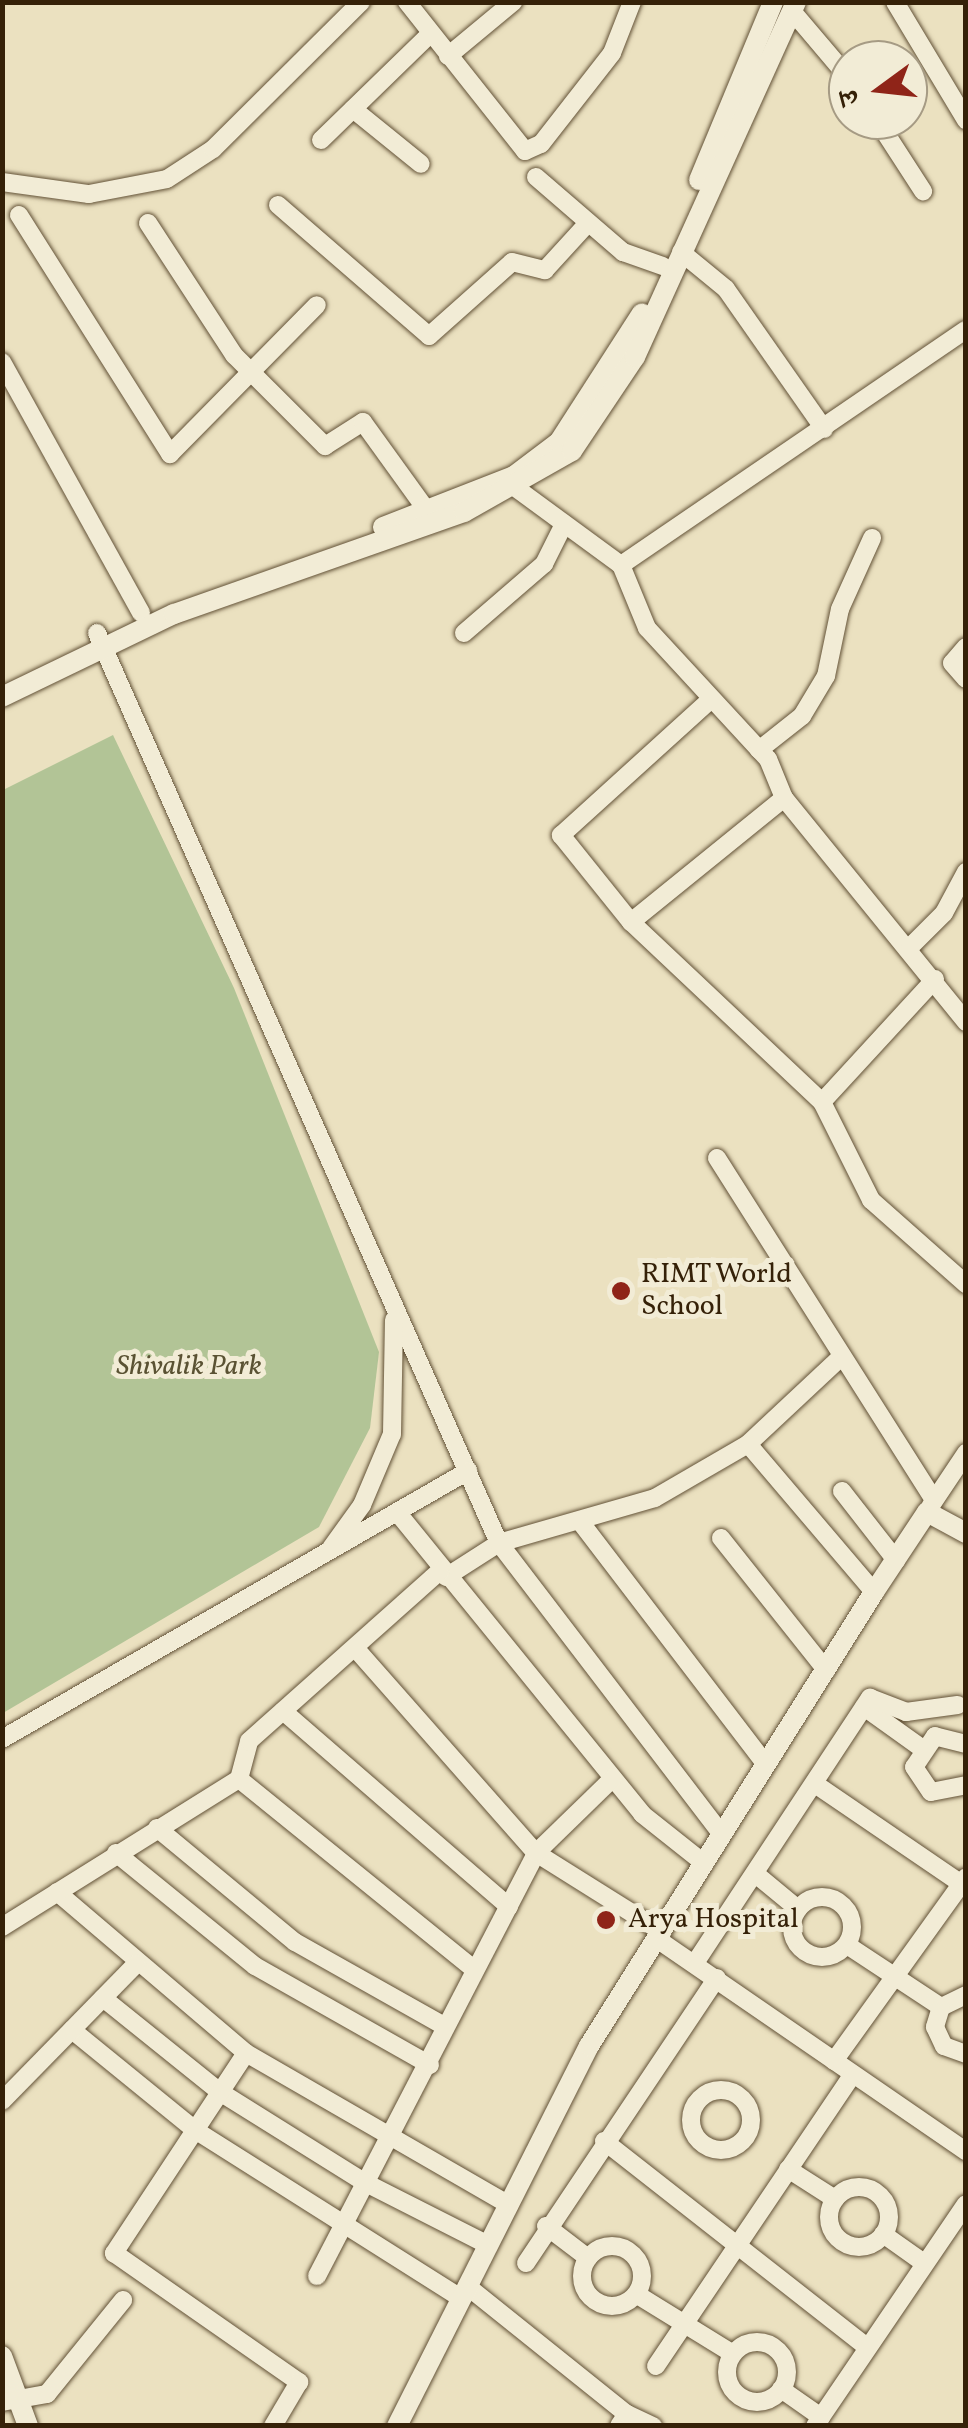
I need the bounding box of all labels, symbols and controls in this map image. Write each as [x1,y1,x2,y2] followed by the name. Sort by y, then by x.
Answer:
[828,40,928,140] north arrow
[830,85,871,109] text: उ
[641,1258,794,1324] place label: RIMT World School
[610,1280,632,1302] marker: RIMT World School
[116,1350,262,1384] park label: Shivalik Park
[628,1903,799,1937] place label: Arya Hospital
[593,1907,619,1933] marker: Arya Hospital

